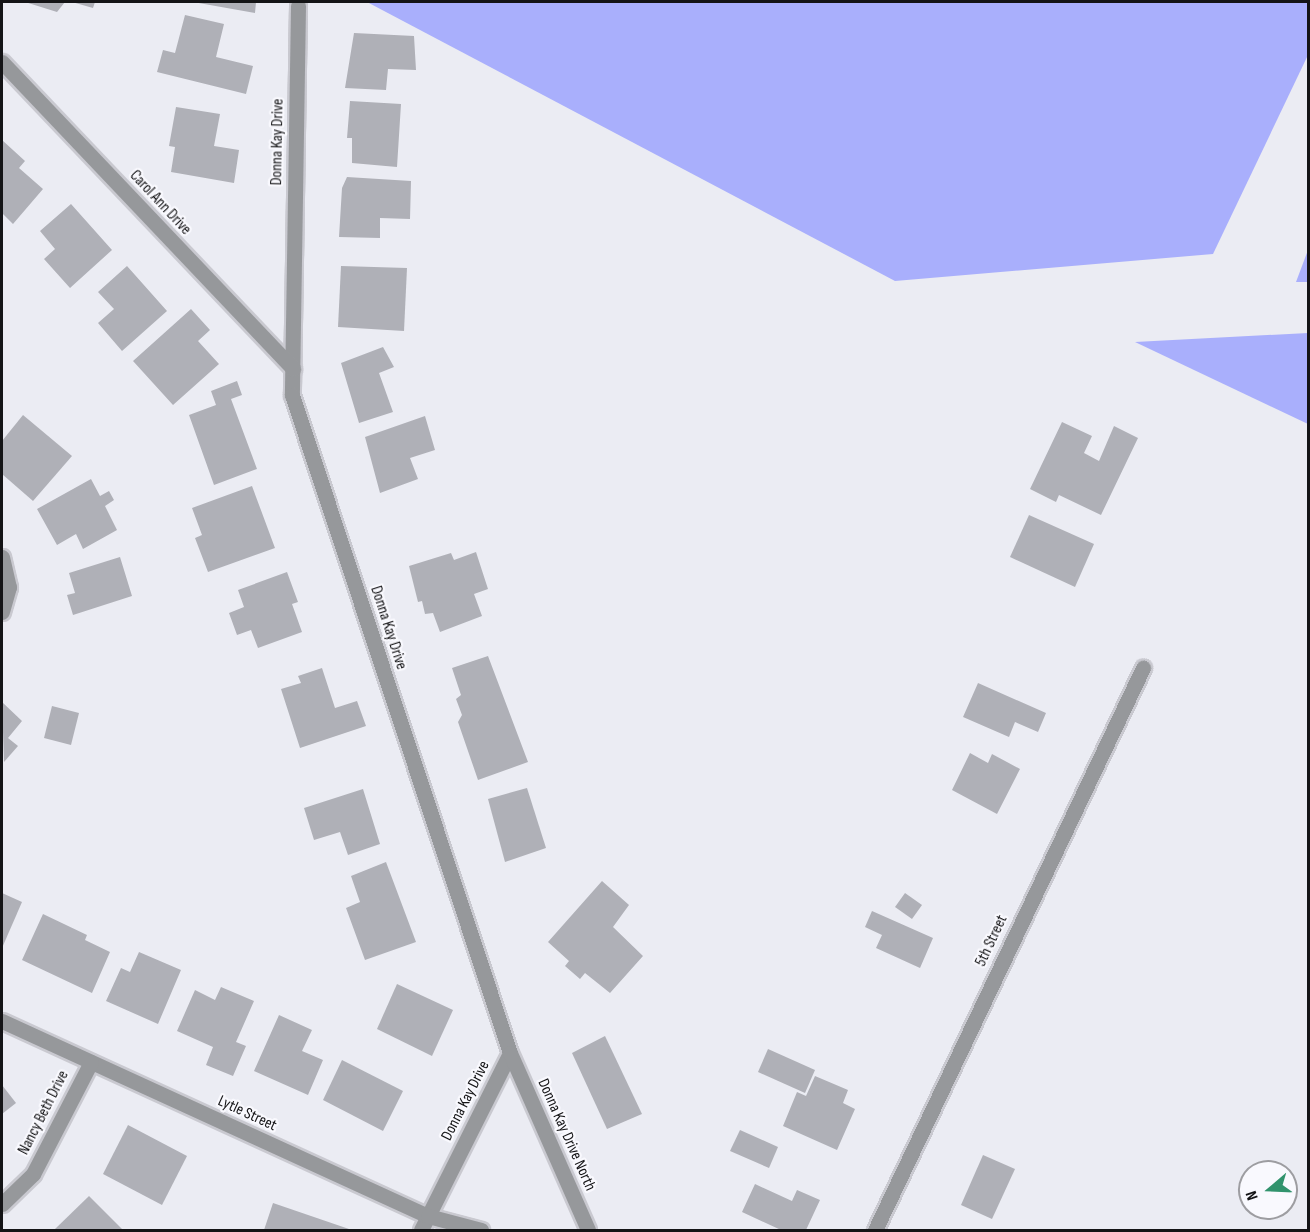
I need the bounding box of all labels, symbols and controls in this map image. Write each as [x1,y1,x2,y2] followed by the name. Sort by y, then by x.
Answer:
[268,98,288,186] street label: Donna Kay Drive
[125,167,195,239] street label: Carol Ann Drive
[365,584,411,672] street label: Donna Kay Drive
[972,912,1012,970] street label: 5th Street
[438,1058,494,1144] street label: Donna Kay Drive
[15,1068,73,1158] street label: Nancy Beth Drive
[533,1076,599,1194] street label: Donna Kay Drive North
[215,1092,279,1136] street label: Lytle Street
[1238,1160,1298,1220] north arrow
[1242,1188,1263,1203] text: N

